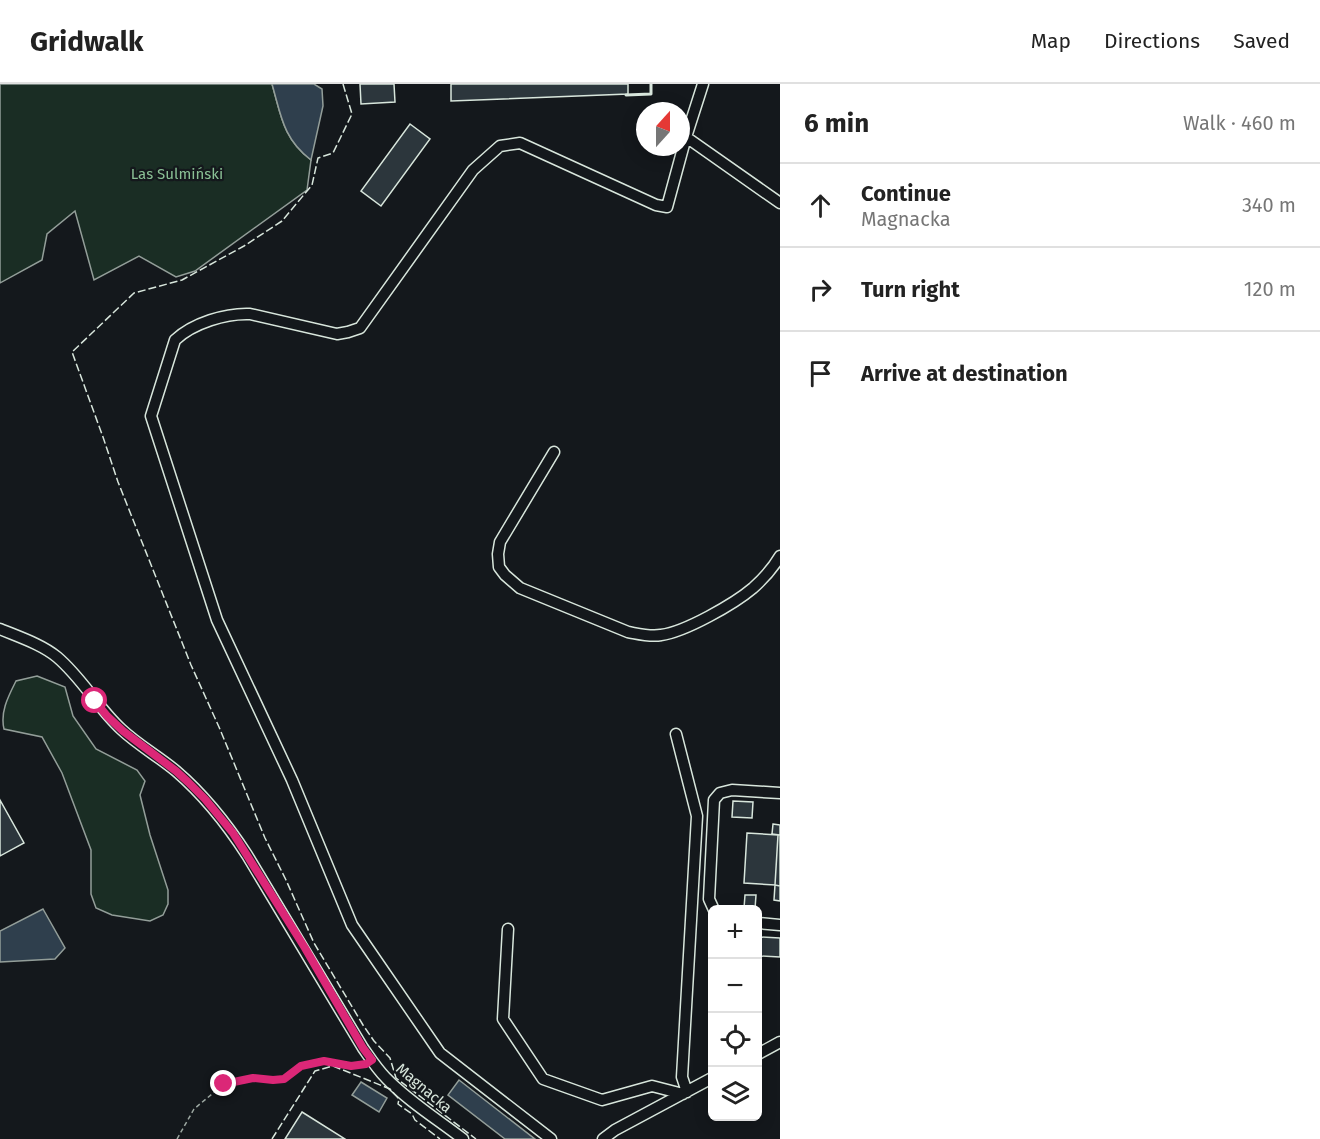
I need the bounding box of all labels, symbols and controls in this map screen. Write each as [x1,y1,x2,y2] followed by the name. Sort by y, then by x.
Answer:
[30,25,143,58] text: Gridwalk
[1031,28,1071,54] text: Map
[1104,28,1200,54] text: Directions
[1233,28,1290,54] text: Saved
[636,102,690,156] north arrow
[804,108,869,139] text: 6 min
[1183,111,1296,135] text: Walk · 460 m
[131,165,223,183] park label: Las Sulmiński
[861,180,951,207] text: Continue
[804,189,837,222] icon: ahead
[1242,193,1296,217] text: 340 m
[861,207,951,231] text: Magnacka
[804,273,837,306] icon: right
[861,276,960,303] text: Turn right
[1244,277,1296,301] text: 120 m
[804,357,837,390] icon: arrive
[861,360,1068,387] text: Arrive at destination
[81,687,107,713] route start
[708,905,762,1121] map controls
[708,905,762,959] button: +
[708,959,762,1013] button: −
[708,1013,762,1067] button: locate
[392,1060,456,1116] street label: Magnacka
[708,1067,762,1121] button: layers
[210,1070,236,1096] route end

